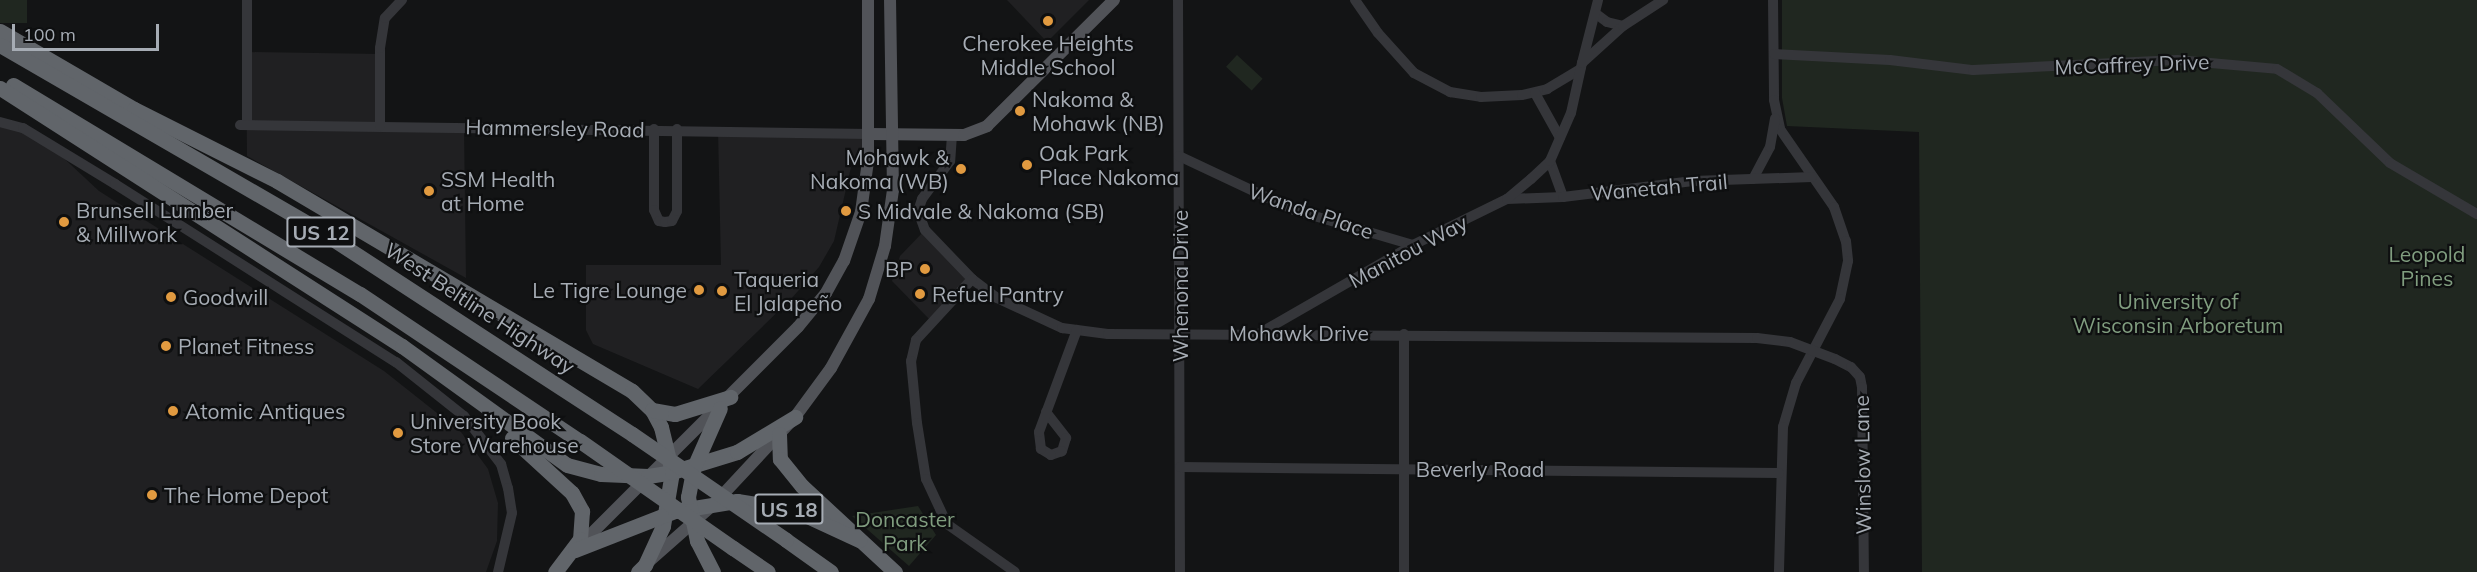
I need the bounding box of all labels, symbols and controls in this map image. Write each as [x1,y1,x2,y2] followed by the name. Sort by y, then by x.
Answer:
[15,12,162,50] scale bar
[1041,14,1055,28] marker: Cherokee Heights Middle School
[23,23,76,46] text: 100 m
[962,30,1134,80] place label: Cherokee Heights Middle School
[2054,49,2210,79] street label: McCaffrey Drive
[1032,86,1165,136] place label: Nakoma & Mohawk (NB)
[1013,104,1027,118] marker: Nakoma & Mohawk (NB)
[465,114,645,142] street label: Hammersley Road
[1039,140,1179,190] place label: Oak Park Place Nakoma
[810,144,949,194] place label: Mohawk & Nakoma (WB)
[1020,158,1034,172] marker: Oak Park Place Nakoma
[954,162,968,176] marker: Mohawk & Nakoma (WB)
[441,166,555,216] place label: SSM Health at Home
[1589,168,1729,206] street label: Wanetah Trail
[1245,178,1377,244] street label: Wanda Place
[422,184,436,198] marker: SSM Health at Home
[76,197,233,247] place label: Brunsell Lumber & Millwork
[858,198,1105,224] place label: S Midvale & Nakoma (SB)
[839,204,853,218] marker: S Midvale & Nakoma (SB)
[1344,209,1472,293] street label: Manitou Way
[1167,210,1193,362] street label: Whenona Drive
[57,215,71,229] marker: Brunsell Lumber & Millwork
[285,215,357,249] road number: US 12
[380,237,580,379] street label: West Beltline Highway
[2389,241,2465,291] park label: Leopold Pines
[885,256,913,282] place label: BP
[918,262,932,276] marker: BP
[734,266,842,316] place label: Taqueria El Jalapeño
[532,277,687,303] place label: Le Tigre Lounge
[932,281,1064,307] place label: Refuel Pantry
[692,283,706,297] marker: Le Tigre Lounge
[183,284,268,310] place label: Goodwill
[715,284,729,298] marker: Taqueria El Jalapeño
[913,287,927,301] marker: Refuel Pantry
[2073,288,2283,338] park label: University of Wisconsin Arboretum
[164,290,178,304] marker: Goodwill
[1229,320,1369,346] street label: Mohawk Drive
[178,333,315,359] place label: Planet Fitness
[159,339,173,353] marker: Planet Fitness
[1848,395,1876,535] street label: Winslow Lane
[185,398,345,424] place label: Atomic Antiques
[166,404,180,418] marker: Atomic Antiques
[410,408,579,458] place label: University Book Store Warehouse
[391,426,405,440] marker: University Book Store Warehouse
[1416,456,1544,482] street label: Beverly Road
[164,482,328,508] place label: The Home Depot
[145,488,159,502] marker: The Home Depot
[753,492,825,526] road number: US 18
[855,506,955,556] park label: Doncaster Park

